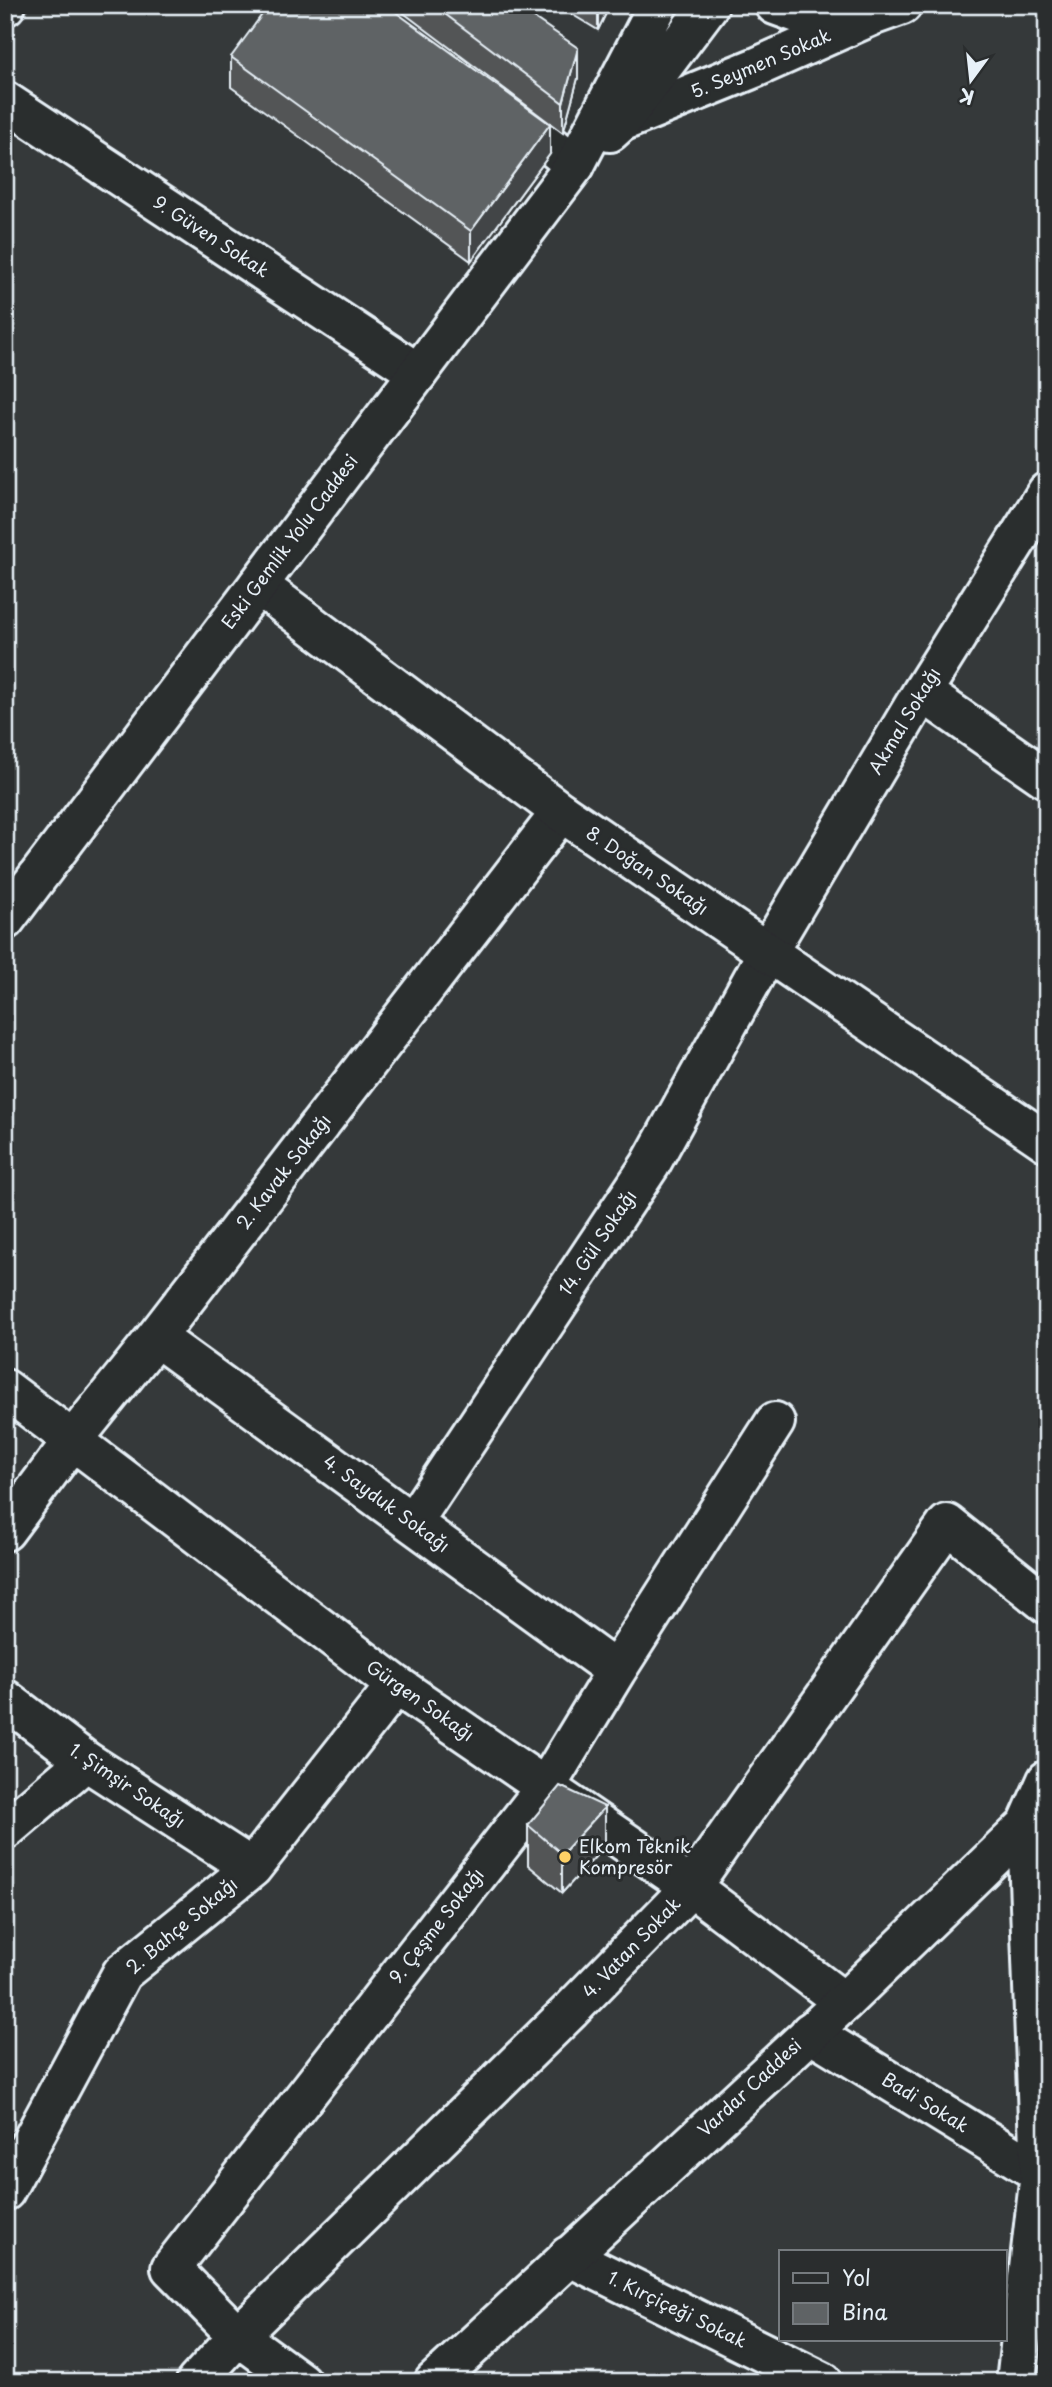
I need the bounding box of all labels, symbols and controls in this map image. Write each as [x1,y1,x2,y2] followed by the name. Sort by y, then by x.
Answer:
[686,21,835,104] street label: 5. Seymen Sokak
[936,46,1006,116] north arrow
[956,82,977,113] text: K
[148,188,275,283] street label: 9. Güven Sokak
[214,448,363,634] street label: Eski Gemlik Yolu Caddesi
[861,662,946,779] street label: Akmal Sokağı
[581,819,714,921] street label: 8. Doğan Sokağı
[229,1108,337,1235] street label: 2. Kavak Sokağı
[551,1184,642,1300] street label: 14. Gül Sokağı
[318,1448,456,1558] street label: 4. Sayduk Sokağı
[361,1653,480,1747] street label: Gürgen Sokağı
[64,1736,191,1834] street label: 1. Şimşir Sokağı
[579,1832,691,1880] place label: Elkom Teknik Kompresör
[557,1849,573,1865] marker: Elkom Teknik Kompresör
[382,1862,490,1989] street label: 9. Çeşme Sokağı
[120,1870,243,1980] street label: 2. Bahçe Sokağı
[576,1890,686,2004] street label: 4. Vatan Sokak
[691,2032,807,2142] street label: Vardar Caddesi
[877,2065,974,2138] street label: Badi Sokak
[779,2250,1006,2342] legend
[842,2261,871,2293] text: Yol
[604,2263,752,2354] street label: 1. Kırçiçeği Sokak
[842,2295,888,2327] text: Bina

